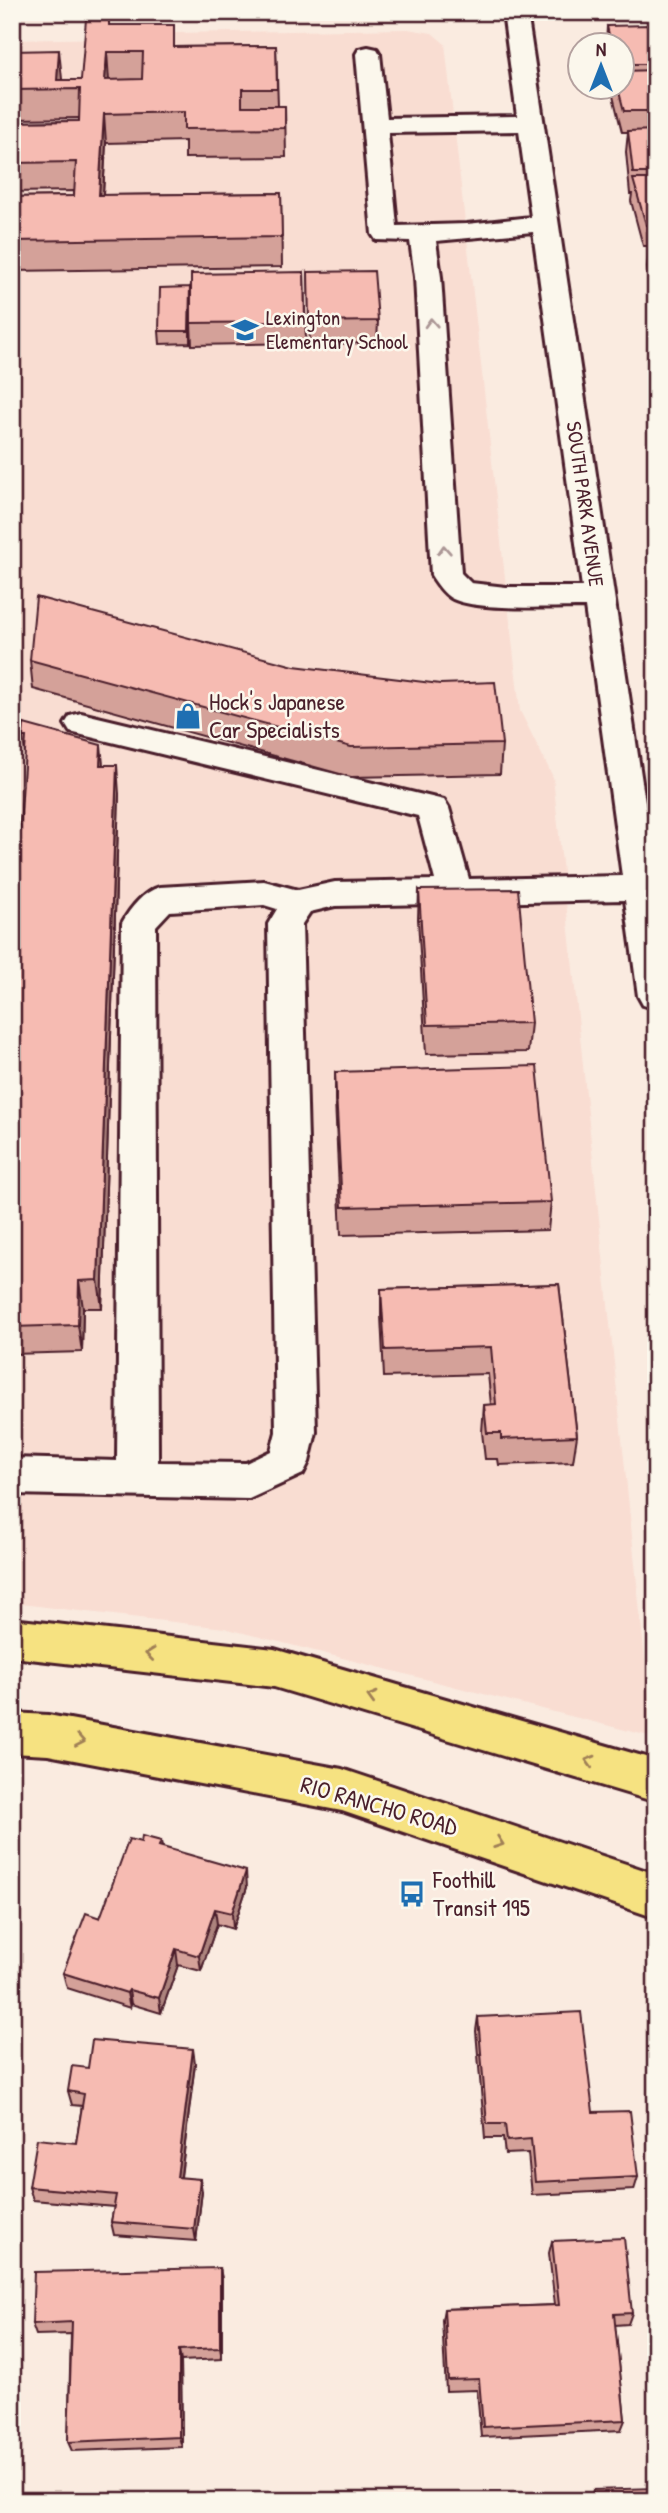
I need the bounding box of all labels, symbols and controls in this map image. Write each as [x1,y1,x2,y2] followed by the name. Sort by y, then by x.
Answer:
[566,32,636,102] north arrow
[596,36,606,62] text: N
[266,303,408,356] place label: Lexington Elementary School
[230,315,260,345] school or university icon: Lexington Elementary School
[424,318,439,329] one-way arrow
[560,420,611,588] street label: SOUTH PARK AVENUE
[437,545,452,556] one-way arrow
[209,685,345,745] place label: Hock's Japanese Car Specialists
[173,701,203,731] shop icon: Hock's Japanese Car Specialists
[144,1646,156,1661] one-way arrow
[366,1690,378,1705] one-way arrow
[74,1732,86,1747] one-way arrow
[585,1755,597,1770] one-way arrow
[297,1767,462,1843] street label: RIO RANCHO ROAD
[493,1835,505,1849] one-way arrow
[432,1863,530,1923] place label: Foothill Transit 195
[397,1879,427,1909] bus stop icon: Foothill Transit 195

